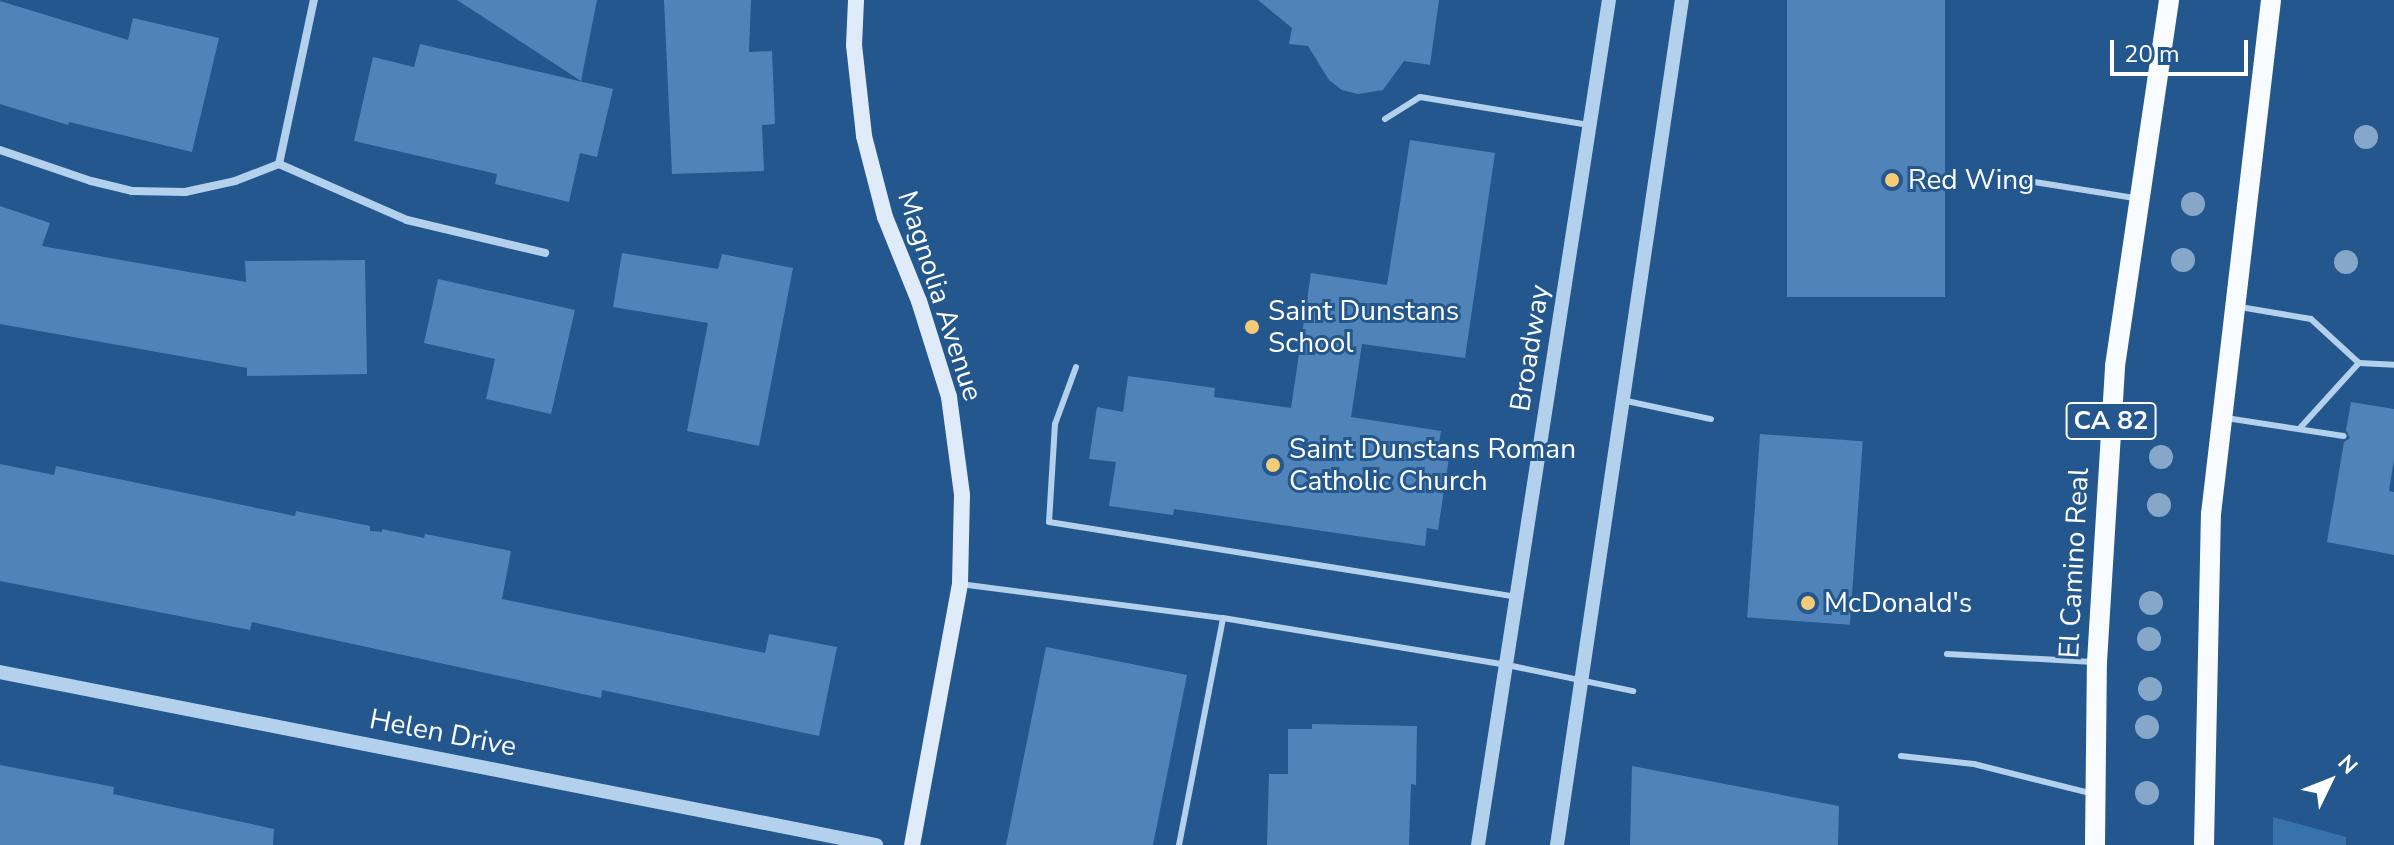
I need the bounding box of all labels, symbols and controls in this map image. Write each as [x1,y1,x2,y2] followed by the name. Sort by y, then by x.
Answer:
[2114,24,2252,74] scale bar
[2124,38,2180,70] text: 20 m
[1908,163,2034,197] place label: Red Wing
[1883,171,1901,189] marker: Red Wing
[890,187,990,405] street label: Magnolia Avenue
[1503,282,1557,414] street label: Broadway
[1268,294,1459,360] place label: Saint Dunstans School
[1243,318,1261,336] marker: Saint Dunstans School
[2065,399,2157,443] road number: CA 82
[1289,432,1576,498] place label: Saint Dunstans Roman Catholic Church
[1264,456,1282,474] marker: Saint Dunstans Roman Catholic Church
[2052,467,2096,659] street label: El Camino Real
[1824,586,1972,620] place label: McDonald's
[1799,594,1817,612] marker: McDonald's
[367,702,519,764] street label: Helen Drive
[2290,741,2370,821] north arrow
[2331,748,2364,781] text: N

